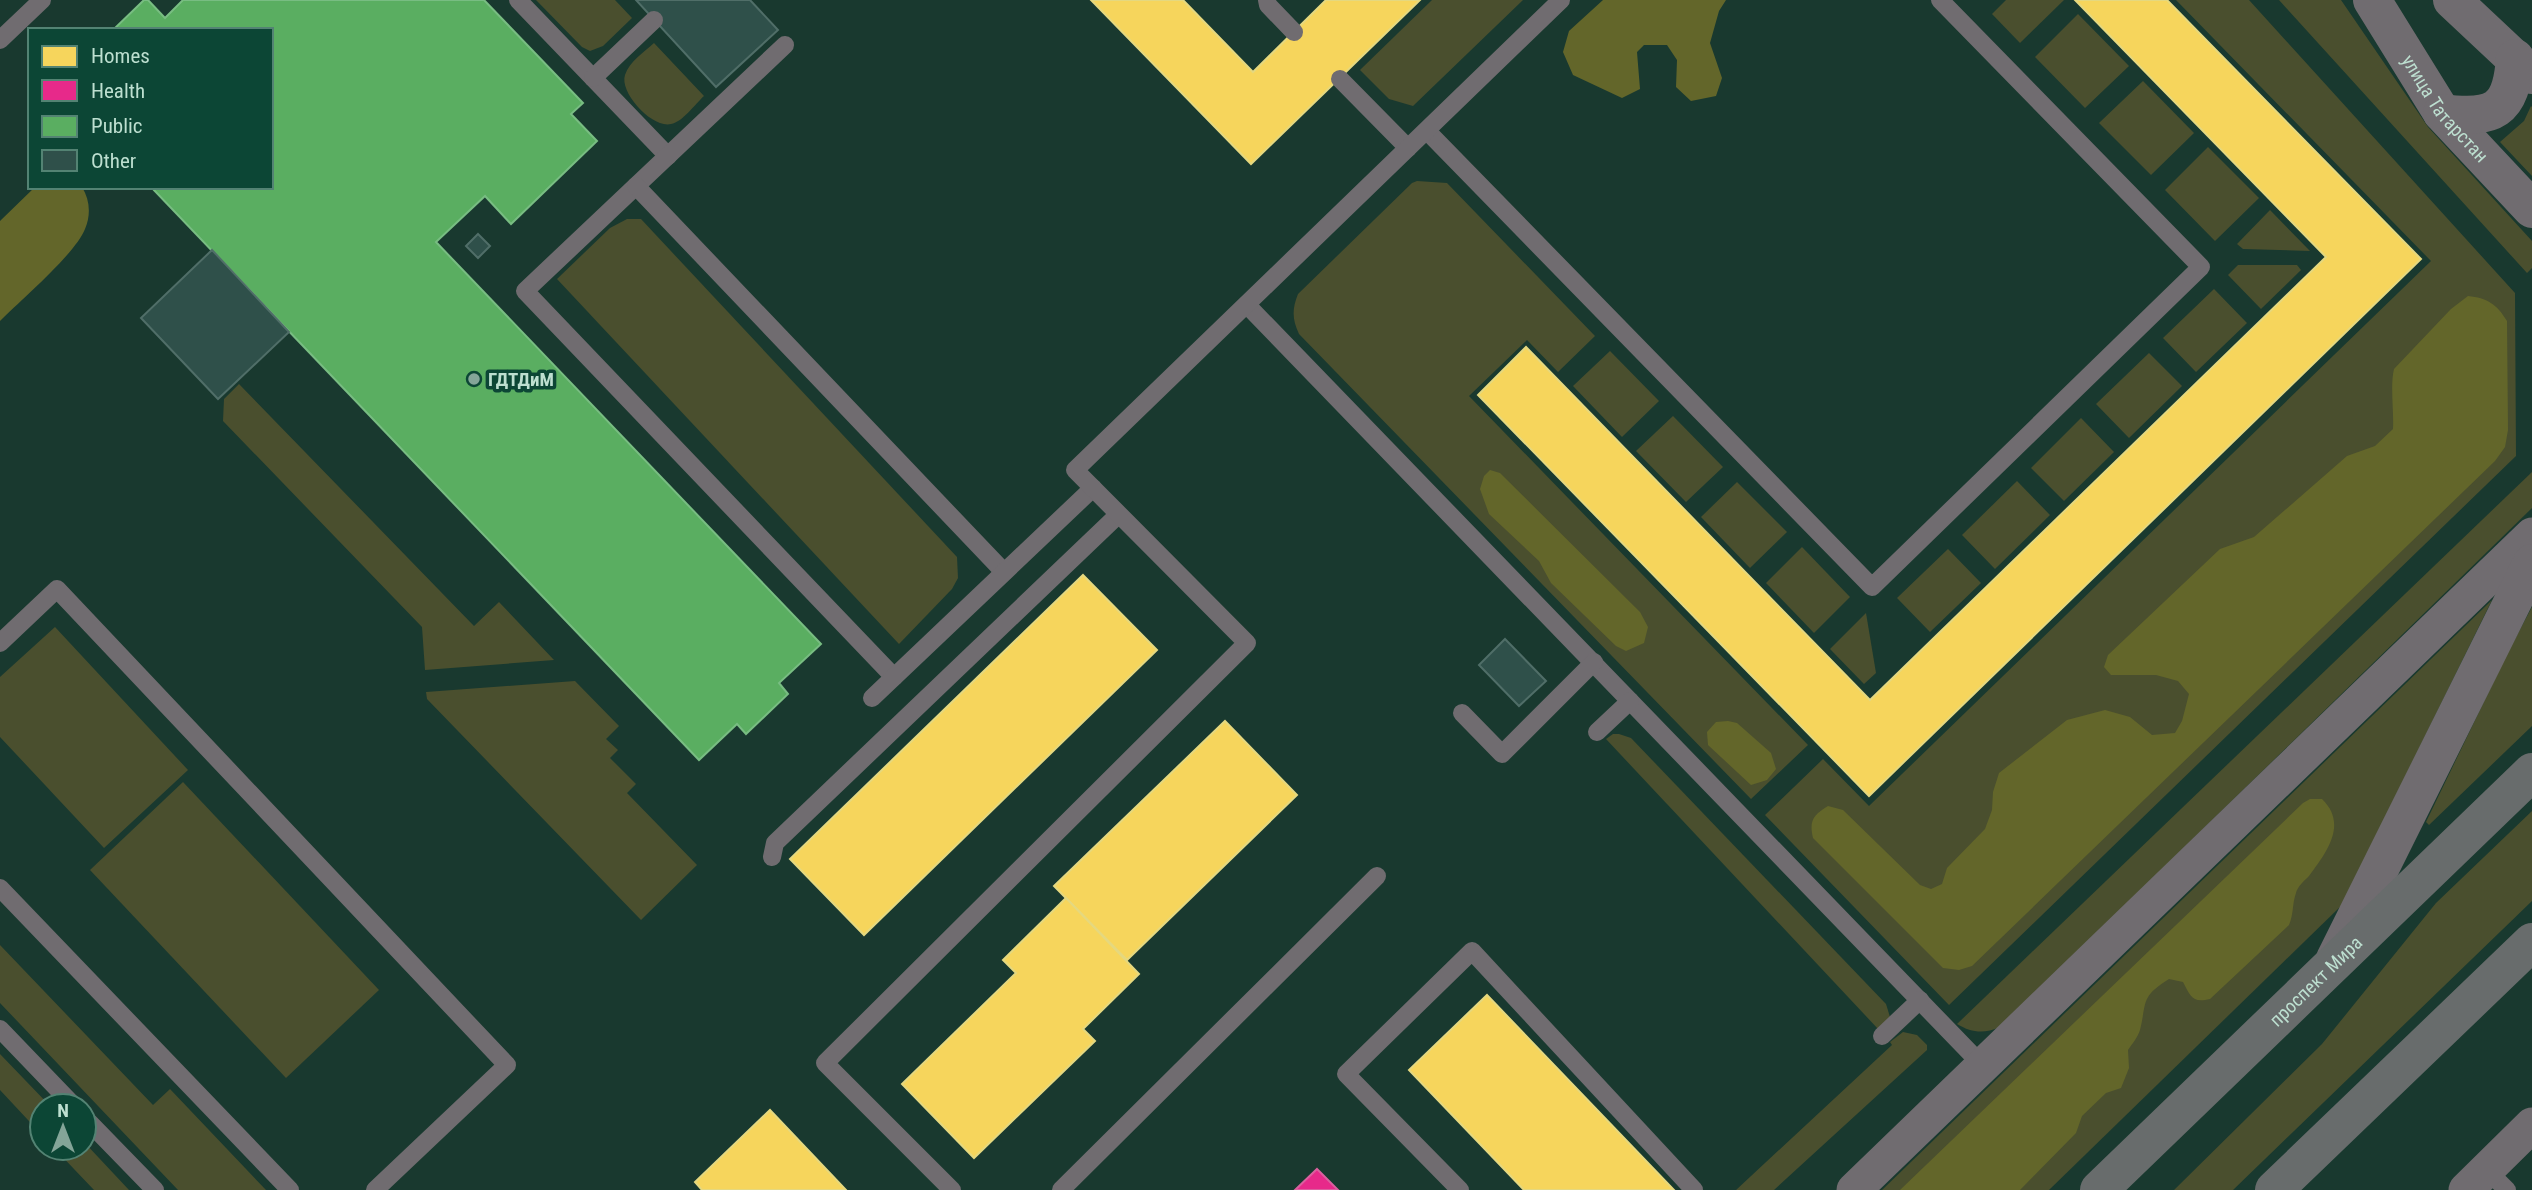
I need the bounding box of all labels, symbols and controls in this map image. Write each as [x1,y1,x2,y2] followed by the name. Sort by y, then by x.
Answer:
[28,28,273,189] legend
[91,44,150,68] text: Homes
[2397,50,2493,167] street label: улица Татарстан
[91,79,145,103] text: Health
[91,114,143,138] text: Public
[91,149,136,173] text: Other
[488,368,554,391] place label: ГДТДиМ
[466,371,482,387] marker: ГДТДиМ
[2265,931,2367,1031] street label: проспект Мира
[28,1092,98,1162] north arrow
[57,1099,69,1122] text: N

